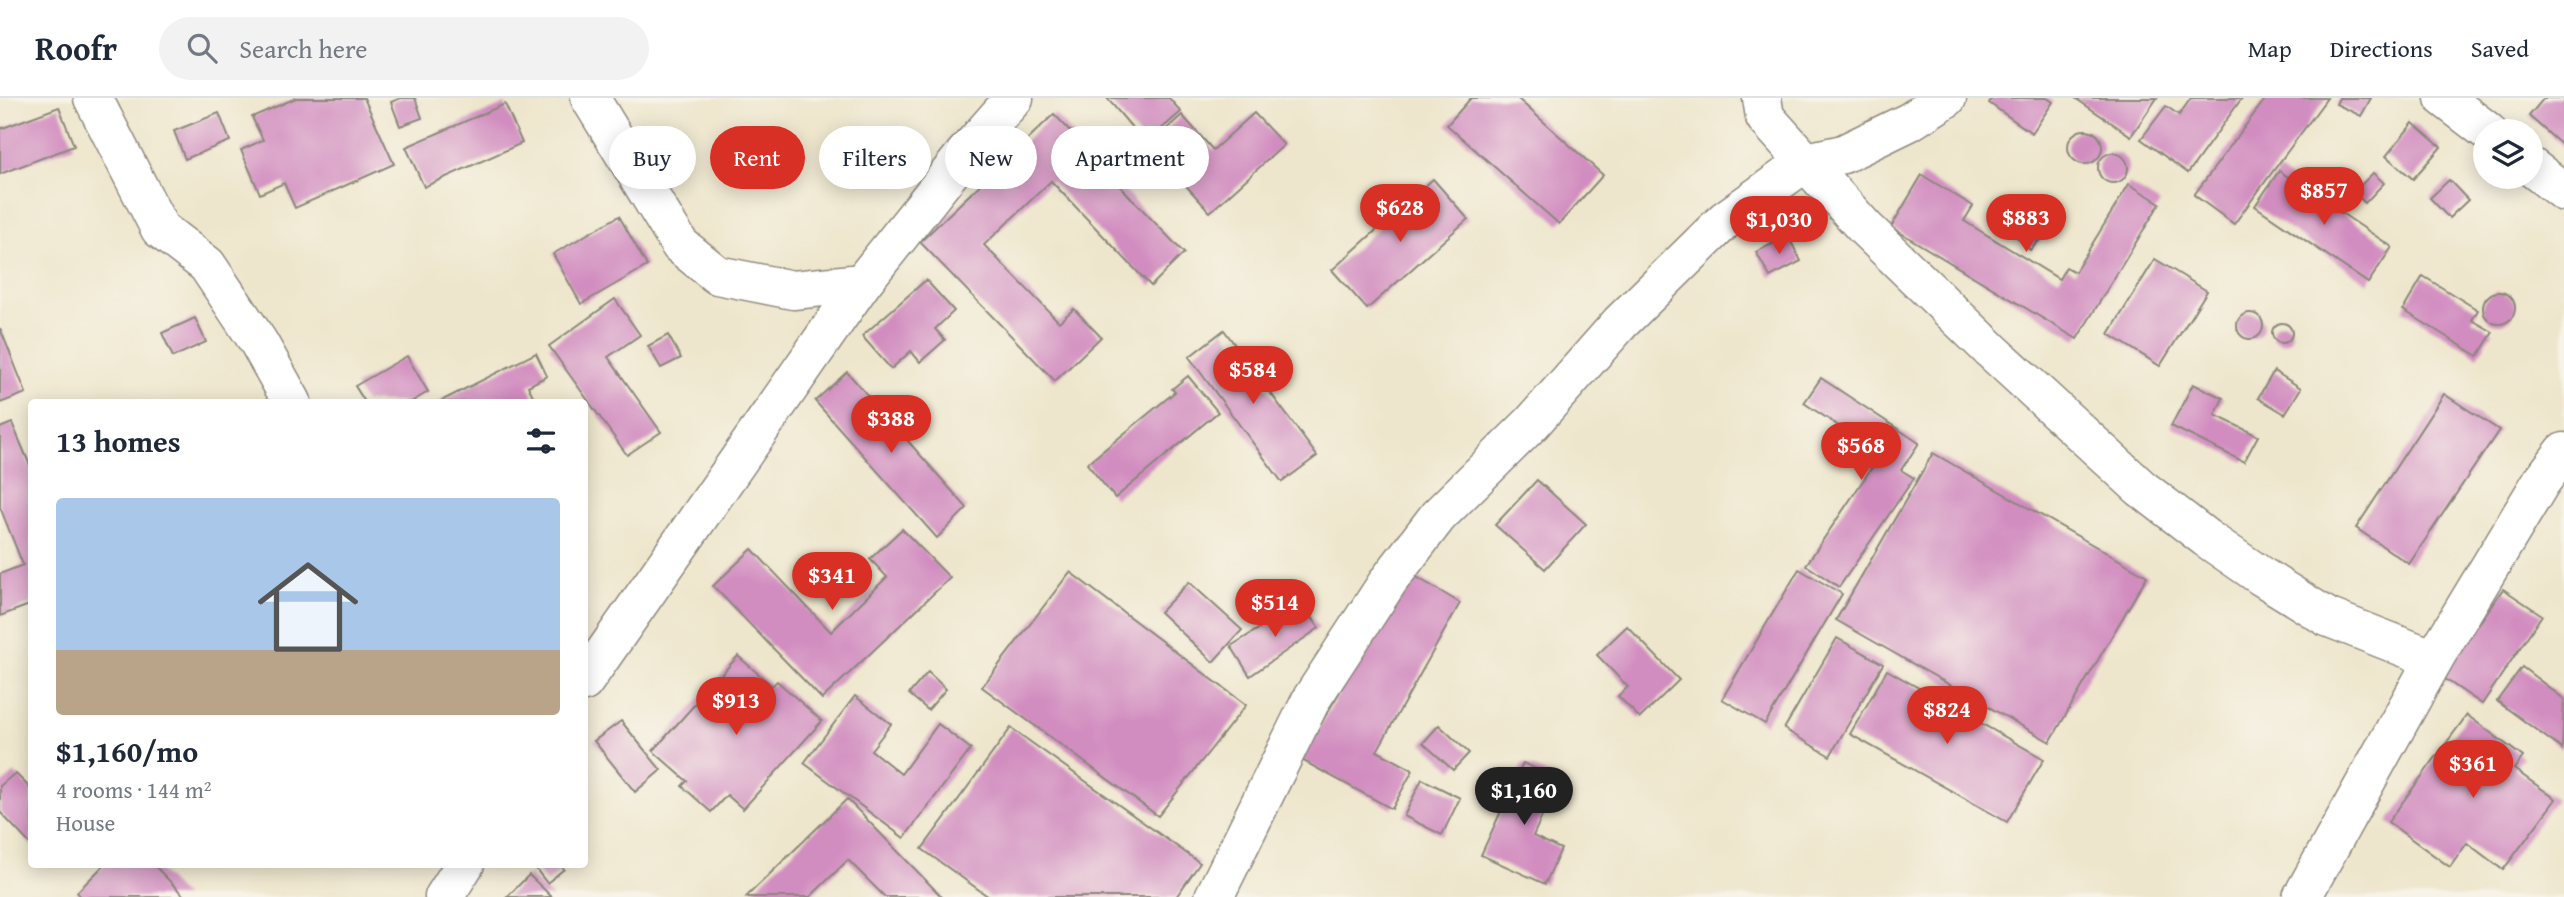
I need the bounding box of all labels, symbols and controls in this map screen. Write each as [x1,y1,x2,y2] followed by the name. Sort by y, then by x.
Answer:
[159,17,649,80] search box
[35,24,117,72] text: Roofr
[183,29,221,67] icon: search
[239,29,368,68] text: Search here
[2248,31,2292,66] text: Map
[2330,31,2433,66] text: Directions
[2471,31,2529,66] text: Saved
[2473,119,2543,189] map controls
[2473,119,2543,189] button: layers
[609,126,696,189] chip: Buy
[710,126,805,189] chip: Rent
[819,126,931,189] chip: Filters
[945,126,1037,189] chip: New
[1051,126,1209,189] chip: Apartment
[2283,167,2365,227] pin: $857
[2300,173,2348,206] text: $857
[1359,184,1441,244] pin: $628
[1376,190,1424,223] text: $628
[1985,194,2067,254] pin: $883
[1722,197,1836,256] pin: $1,030
[2002,200,2050,233] text: $883
[1746,202,1812,235] text: $1,030
[1212,346,1294,406] pin: $584
[1229,352,1277,385] text: $584
[850,396,932,455] pin: $388
[867,401,915,434] text: $388
[56,419,181,463] text: 13 homes
[522,422,560,460] icon: filters
[1820,422,1902,482] pin: $568
[1837,428,1885,461] text: $568
[245,544,371,670] icon: home
[791,552,873,612] pin: $341
[808,558,856,591] text: $341
[1234,580,1316,639] pin: $514
[1251,585,1299,618] text: $514
[695,678,777,737] pin: $913
[712,683,760,716] text: $913
[1906,686,1988,746] pin: $824
[1923,692,1971,725] text: $824
[56,729,198,773] text: $1,160/mo
[2432,740,2514,800] pin: $361
[2449,746,2497,779] text: $361
[1467,768,1581,827] pin: $1,160
[56,773,211,806] text: 4 rooms · 144 m²
[1491,773,1557,806] text: $1,160
[56,806,115,839] text: House

